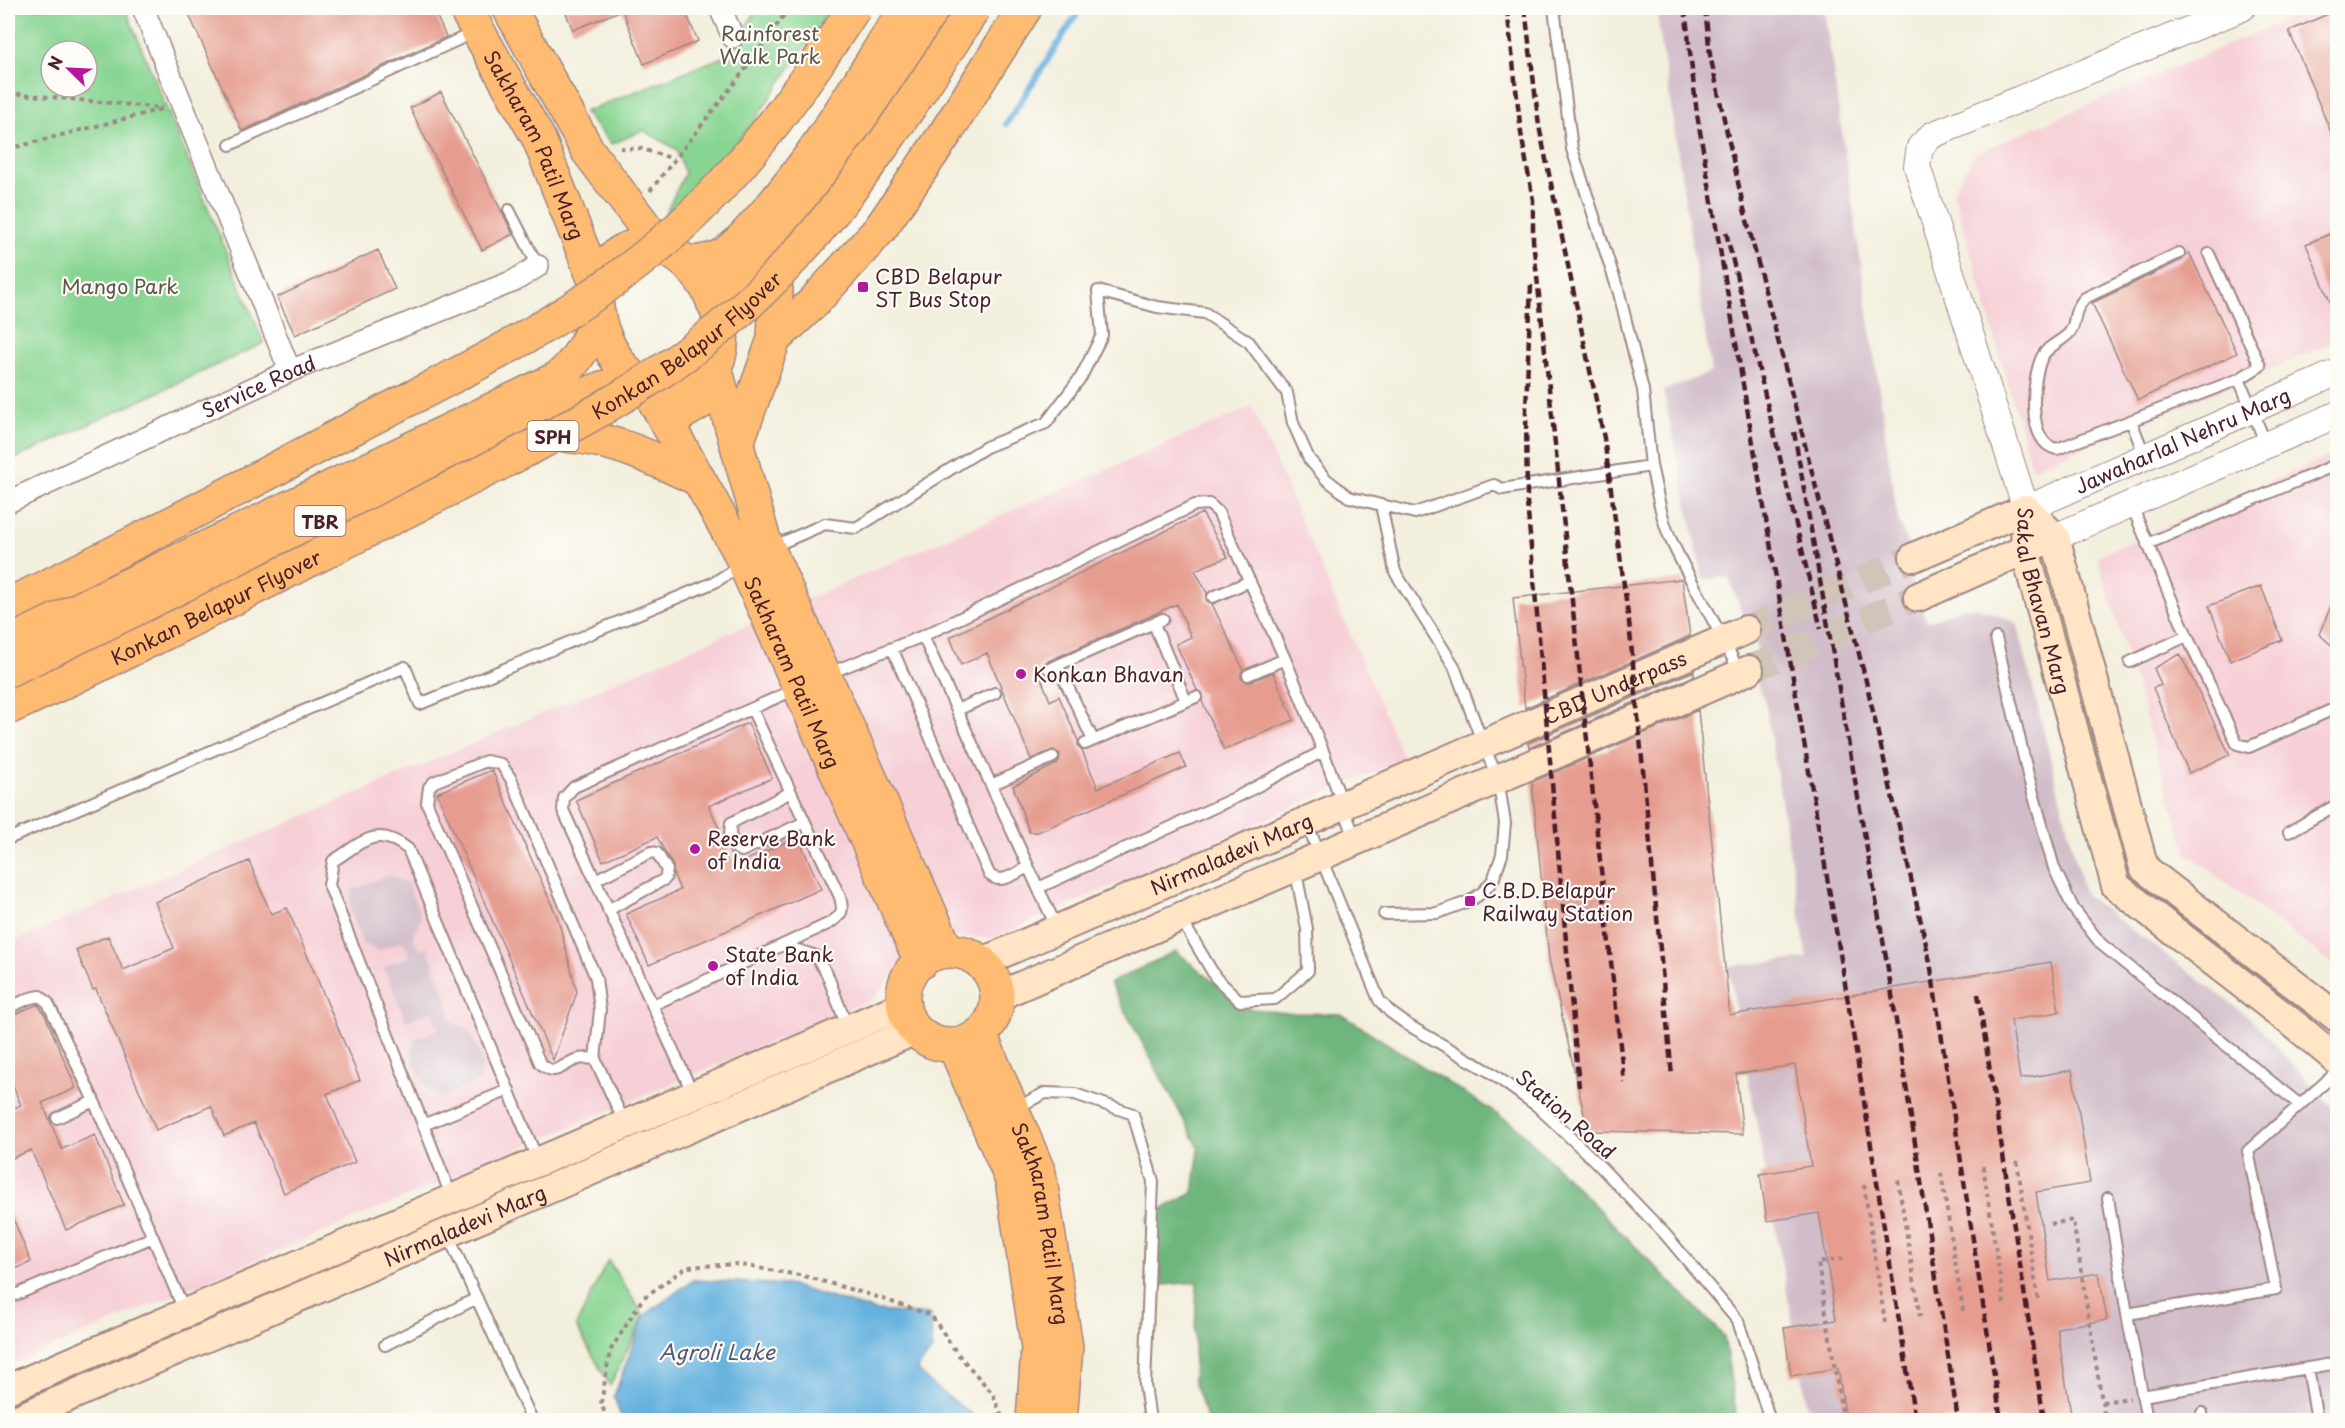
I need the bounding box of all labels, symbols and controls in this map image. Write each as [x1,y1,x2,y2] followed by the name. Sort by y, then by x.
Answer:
[719,18,821,71] park label: Rainforest Walk Park
[39,39,99,99] north arrow
[477,45,592,244] street label: Sakharam Patil Marg
[41,52,68,73] text: N
[875,261,1003,314] place label: CBD Belapur ST Bus Stop
[586,264,789,427] street label: Konkan Belapur Flyover
[62,271,178,301] park label: Mango Park
[856,280,870,294] marker: CBD Belapur ST Bus Stop
[196,347,320,425] street label: Service Road
[2070,380,2295,501] street label: Jawaharlal Nehru Marg
[528,421,578,451] road number: SPH
[294,506,346,536] road number: TBR
[2009,507,2078,698] street label: Sakal Bhavan Marg
[106,541,327,672] street label: Konkan Belapur Flyover
[737,571,848,773] street label: Sakharam Patil Marg
[1538,643,1691,732] street label: CBD Underpass
[1033,659,1184,689] place label: Konkan Bhavan
[1014,667,1028,681] marker: Konkan Bhavan
[1145,805,1317,902] street label: Nirmaladevi Marg
[707,823,836,876] place label: Reserve Bank of India
[688,842,702,856] marker: Reserve Bank of India
[1482,875,1633,928] place label: C.B.D.Belapur Railway Station
[1463,894,1477,908] marker: C.B.D.Belapur Railway Station
[725,939,834,992] place label: State Bank of India
[706,959,720,973] marker: State Bank of India
[1509,1062,1623,1166] street label: Station Road
[1004,1118,1077,1327] street label: Sakharam Patil Marg
[379,1177,551,1274] street label: Nirmaladevi Marg
[659,1335,777,1367] water label: Agroli Lake

